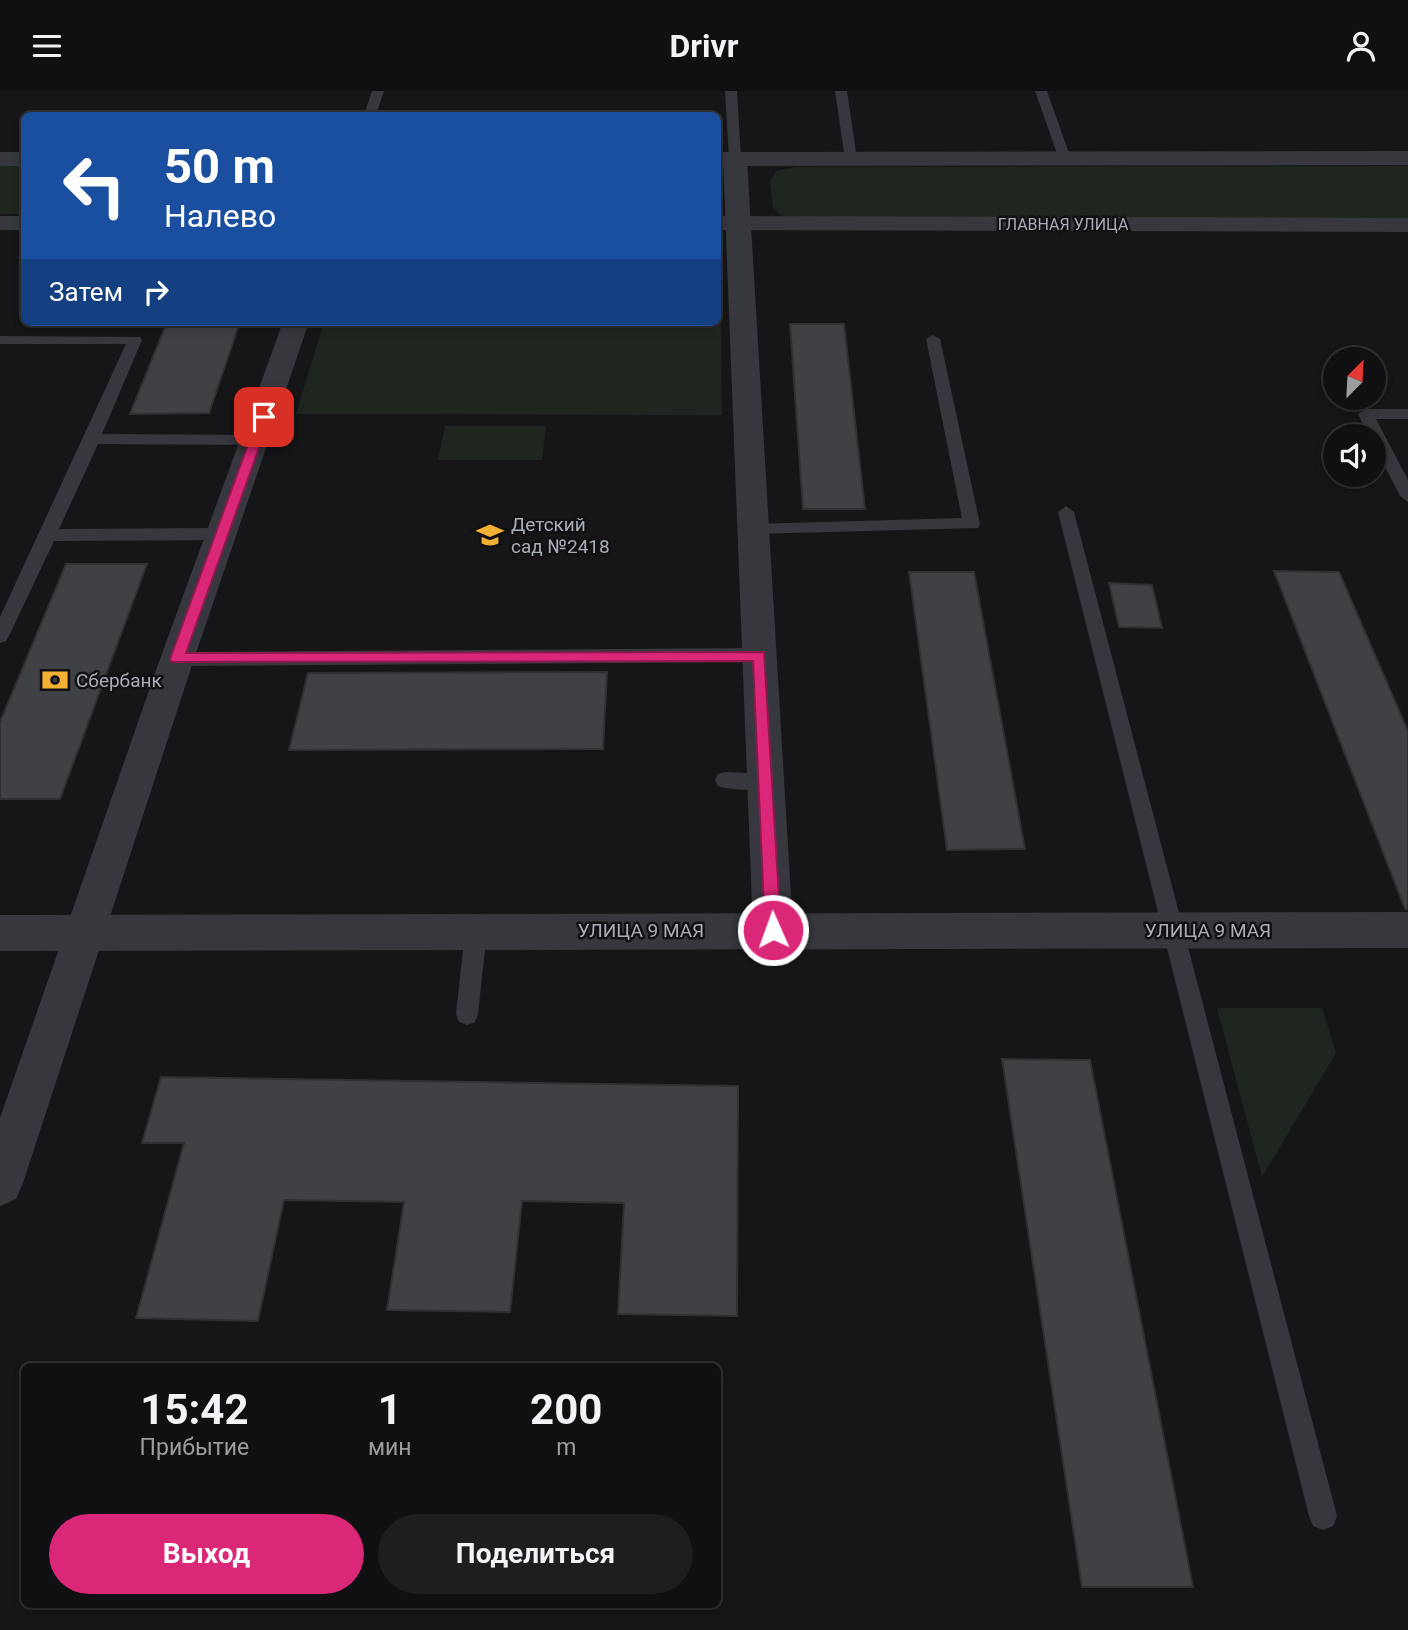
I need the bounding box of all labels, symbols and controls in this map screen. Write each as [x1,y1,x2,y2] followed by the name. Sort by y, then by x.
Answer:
[28,27,66,65] icon: menu
[670,27,738,65] text: Drivr
[1342,27,1380,65] icon: person
[164,138,275,195] text: 50 m
[49,140,140,231] icon: left
[164,197,276,235] text: Налево
[998,215,1129,234] street label: ГЛАВНАЯ УЛИЦА
[137,273,175,311] icon: right
[49,277,123,307] text: Затем
[1323,347,1386,409] north arrow
[1323,347,1386,487] map controls
[234,387,294,447] pin
[245,398,283,436] icon: arrive
[1323,424,1386,487] button: sound
[511,513,610,558] place label: Детский сад №2418
[475,520,505,550] school or university icon: Детский сад №2418
[40,665,70,695] bank icon: Сбербанк
[76,669,162,692] place label: Сбербанк
[736,893,810,967] position arrow
[578,919,704,942] street label: УЛИЦА 9 МАЯ
[1145,919,1271,942] street label: УЛИЦА 9 МАЯ
[140,1385,249,1434] text: 15:42
[378,1385,402,1434] text: 1
[530,1385,602,1434] text: 200
[140,1434,249,1461] text: Прибытие
[368,1434,412,1461] text: мин
[556,1434,576,1461] text: m
[49,1514,364,1594] button: Выход
[378,1514,693,1594] button: Поделиться

